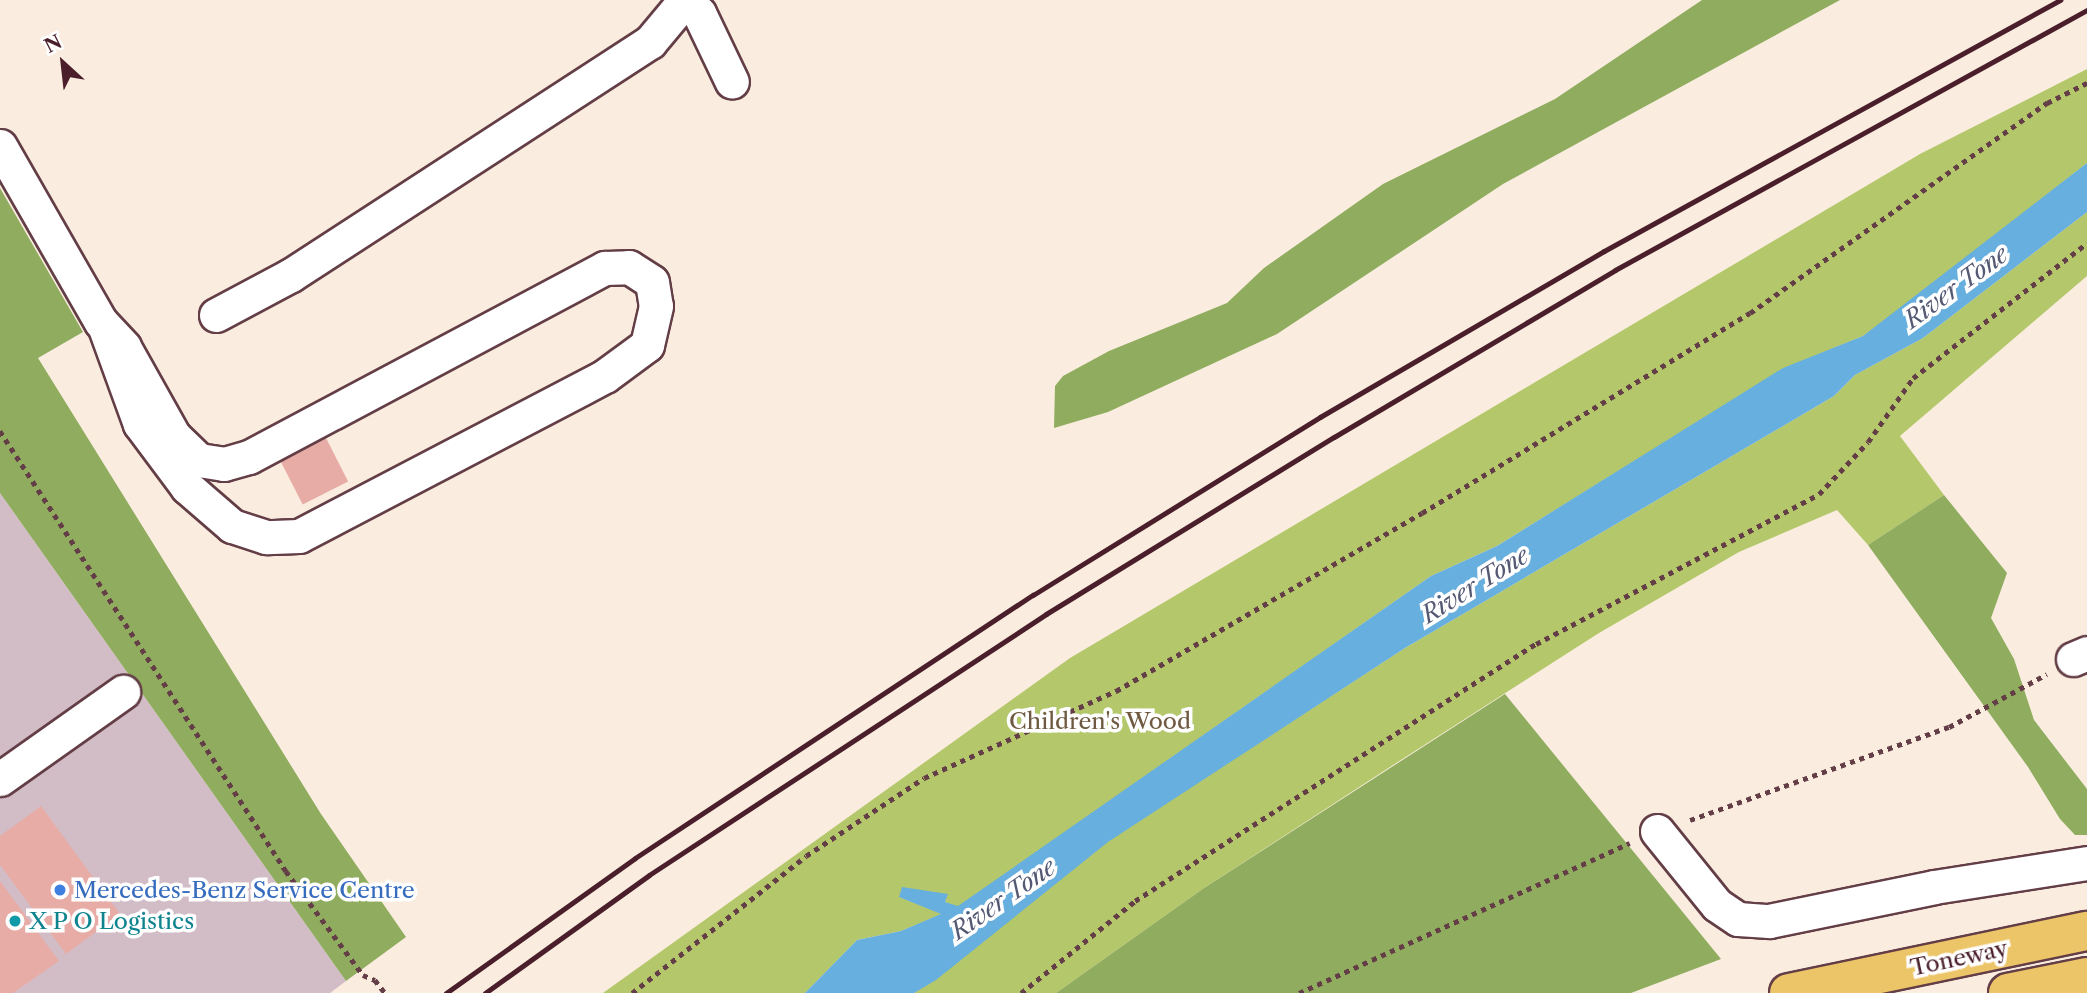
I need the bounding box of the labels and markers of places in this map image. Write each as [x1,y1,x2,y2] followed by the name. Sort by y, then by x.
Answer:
[74,876,415,904] place label: Mercedes-Benz Service Centre
[52,882,68,898] marker: Mercedes-Benz Service Centre
[29,907,195,935] place label: X P O Logistics
[7,913,23,929] marker: X P O Logistics

